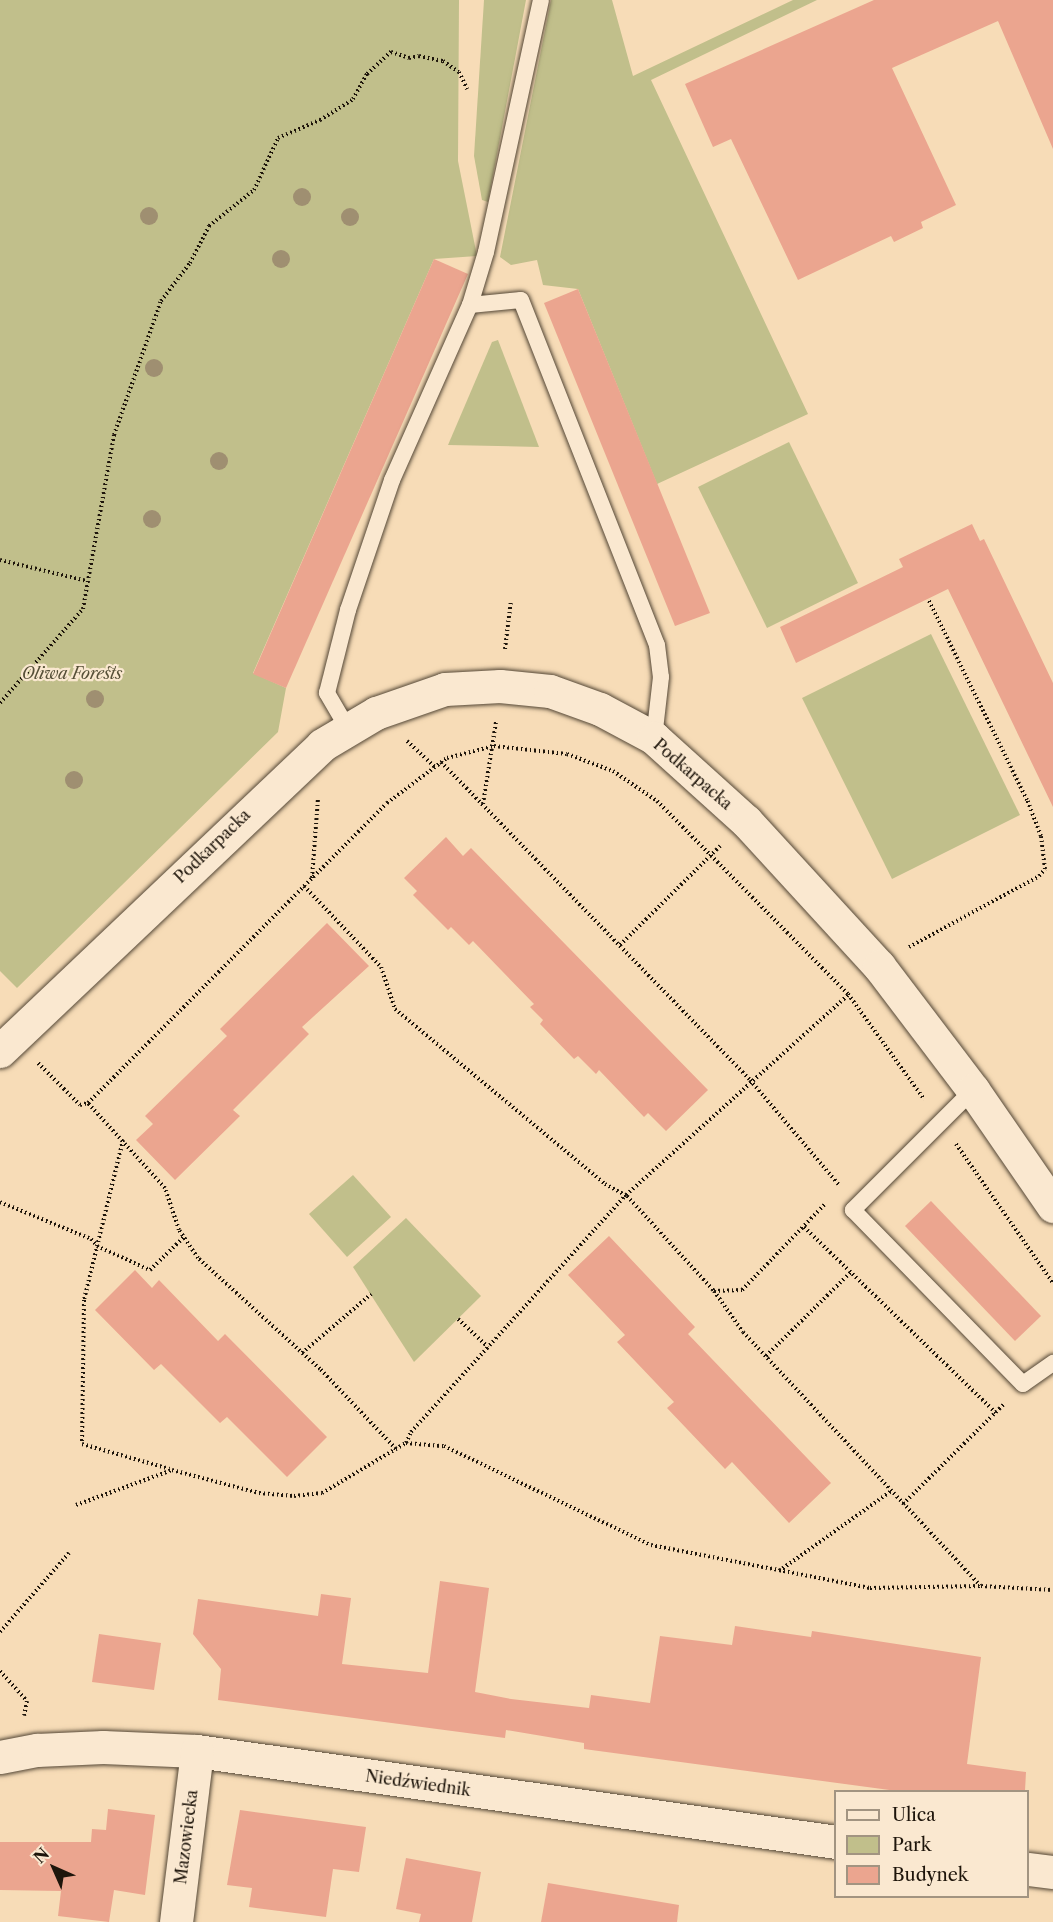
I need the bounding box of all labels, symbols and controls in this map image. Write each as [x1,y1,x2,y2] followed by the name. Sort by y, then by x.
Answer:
[22,663,122,683] park label: Oliwa Forests
[650,735,736,813] street label: Podkarpacka
[170,805,254,887] street label: Podkarpacka
[364,1766,472,1800] street label: Niedźwiednik
[171,1789,201,1885] street label: Mazowiecka
[834,1790,1029,1898] legend
[892,1804,936,1826] text: Ulica
[892,1834,931,1856] text: Park
[24,1838,84,1898] north arrow
[29,1843,53,1867] text: N
[892,1864,968,1886] text: Budynek

